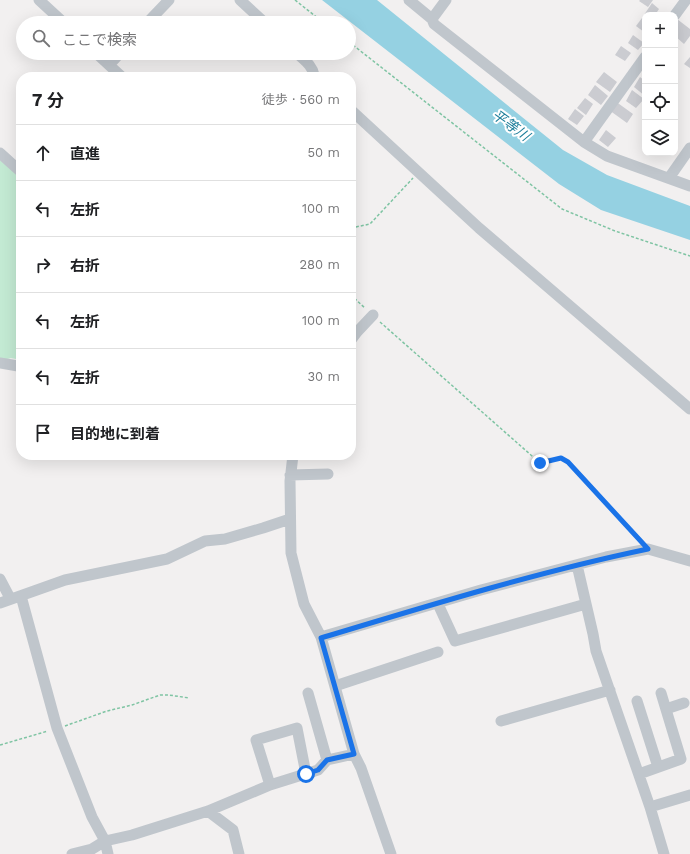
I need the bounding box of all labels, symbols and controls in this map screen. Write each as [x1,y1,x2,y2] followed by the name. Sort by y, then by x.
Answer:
[642,12,678,156] map controls
[642,12,678,48] button: +
[16,16,356,60] search box
[30,27,52,49] icon: search
[62,31,137,49] text: ここで検索
[642,48,678,84] button: −
[642,84,678,120] button: locate
[32,90,64,110] text: 7 分
[262,92,340,107] text: 徒歩 · 560 m
[489,106,534,145] water label: 平等川
[642,120,678,156] button: layers
[32,142,54,164] icon: ahead
[70,145,100,163] text: 直進
[308,145,340,160] text: 50 m
[32,198,54,220] icon: left
[70,201,100,219] text: 左折
[302,201,340,216] text: 100 m
[32,254,54,276] icon: right
[70,257,100,275] text: 右折
[300,257,340,272] text: 280 m
[32,310,54,332] icon: left
[70,313,100,331] text: 左折
[302,313,340,328] text: 100 m
[32,366,54,388] icon: left
[70,369,100,387] text: 左折
[308,369,340,384] text: 30 m
[32,422,54,444] icon: arrive
[70,425,160,443] text: 目的地に到着
[531,454,549,472] route end
[297,765,315,783] route start

